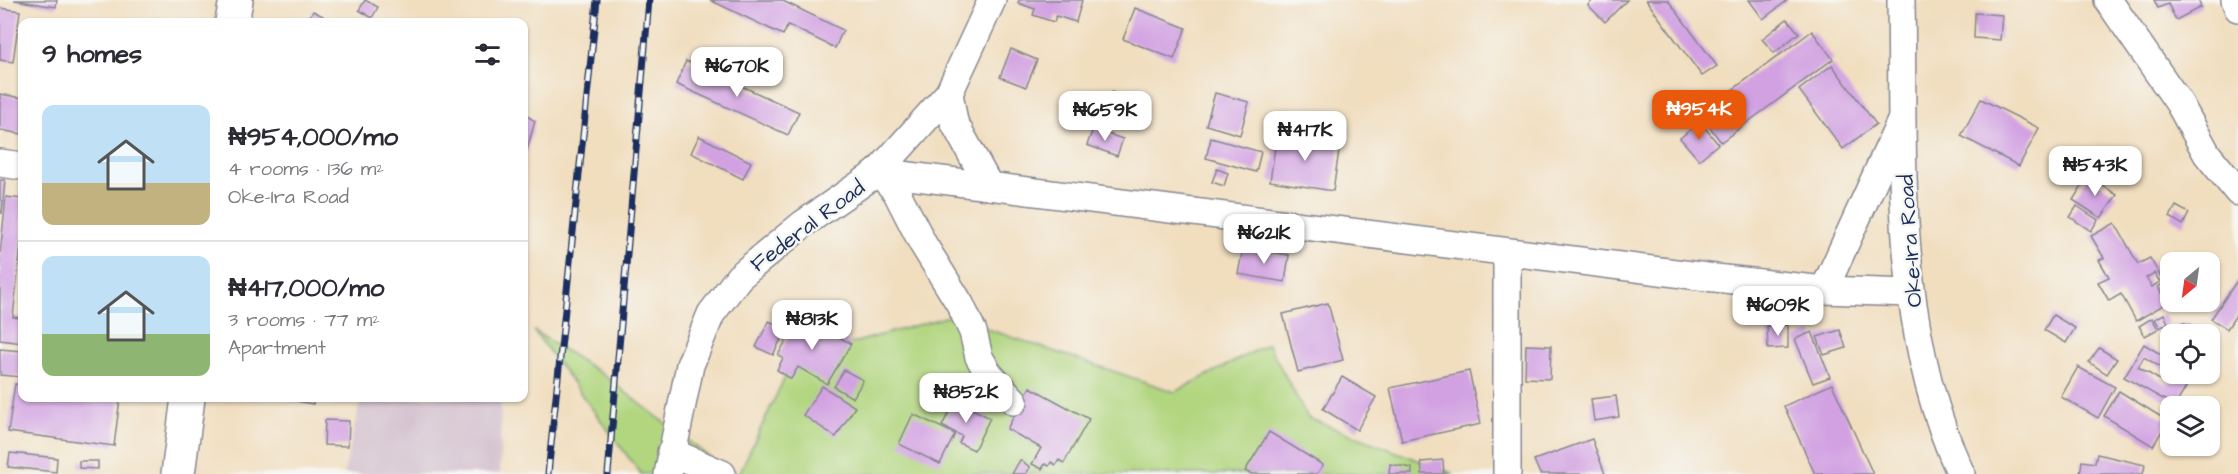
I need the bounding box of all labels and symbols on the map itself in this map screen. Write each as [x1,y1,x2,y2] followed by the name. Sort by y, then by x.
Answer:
[695,47,779,98] pin: ₦670K
[1657,90,1741,141] pin: ₦954K
[1063,91,1147,142] pin: ₦659K
[1263,111,1347,162] pin: ₦417K
[2053,146,2137,197] pin: ₦543K
[744,173,872,280] street label: Federal Road
[1890,173,1931,308] street label: Oke-Ira Road
[1222,214,1306,265] pin: ₦621K
[2160,252,2220,312] north arrow
[1736,286,1820,337] pin: ₦609K
[770,300,854,351] pin: ₦813K
[924,373,1008,424] pin: ₦852K

